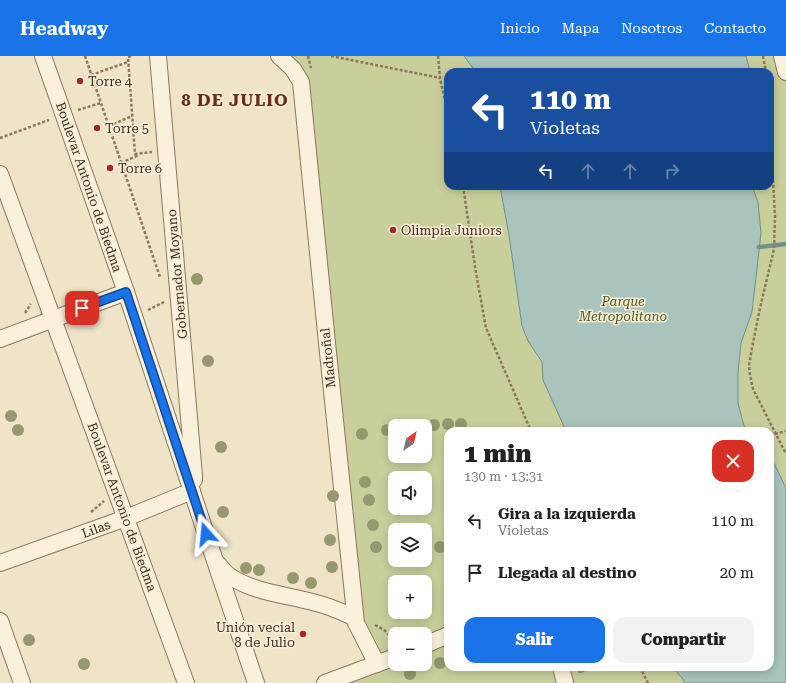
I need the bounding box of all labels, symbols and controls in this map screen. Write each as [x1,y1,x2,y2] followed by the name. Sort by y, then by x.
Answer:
[20,17,109,40] text: Headway
[500,20,540,36] text: Inicio
[562,20,599,36] text: Mapa
[621,20,682,36] text: Nosotros
[704,20,766,36] text: Contacto
[88,74,133,89] place label: Torre 4
[75,76,85,86] marker: Torre 4
[530,83,611,116] text: 110 m
[464,84,516,136] icon: left
[181,90,289,110] district label: 8 DE JULIO
[53,100,125,274] street label: Boulevar Antonio de Biedma
[530,117,600,138] text: Violetas
[105,121,149,136] place label: Torre 5
[92,123,102,133] marker: Torre 5
[535,160,557,182] icon: left
[577,160,599,182] icon: ahead
[619,160,641,182] icon: ahead
[661,160,683,182] icon: right
[118,161,162,176] place label: Torre 6
[105,163,115,173] marker: Torre 6
[164,208,190,340] street label: Gobernador Moyano
[401,223,502,238] place label: Olimpia Juniors
[388,225,398,235] marker: Olimpia Juniors
[65,291,99,325] pin
[578,294,667,324] park label: Parque Metropolitano
[71,297,93,319] icon: arrive
[317,327,339,389] street label: Madroñal
[388,419,432,463] north arrow
[388,419,432,671] map controls
[84,420,160,594] street label: Boulevar Antonio de Biedma
[464,440,531,468] text: 1 min
[712,440,754,482] button: close
[464,469,543,484] text: 130 m · 13:31
[388,471,432,515] button: sound
[498,505,636,523] text: Gira a la izquierda
[464,510,486,532] icon: left
[711,512,754,530] text: 110 m
[185,513,227,555] position arrow
[80,517,112,541] street label: Lilas
[388,523,432,567] button: layers
[498,523,548,538] text: Violetas
[464,562,486,584] icon: arrive
[498,564,637,582] text: Llegada al destino
[720,564,754,582] text: 20 m
[388,575,432,619] button: +
[464,617,605,663] button: Salir
[613,617,754,663] button: Compartir
[216,620,295,650] place label: Unión vecial 8 de Julio
[388,627,432,671] button: −
[298,629,308,639] marker: Unión vecial 8 de Julio

